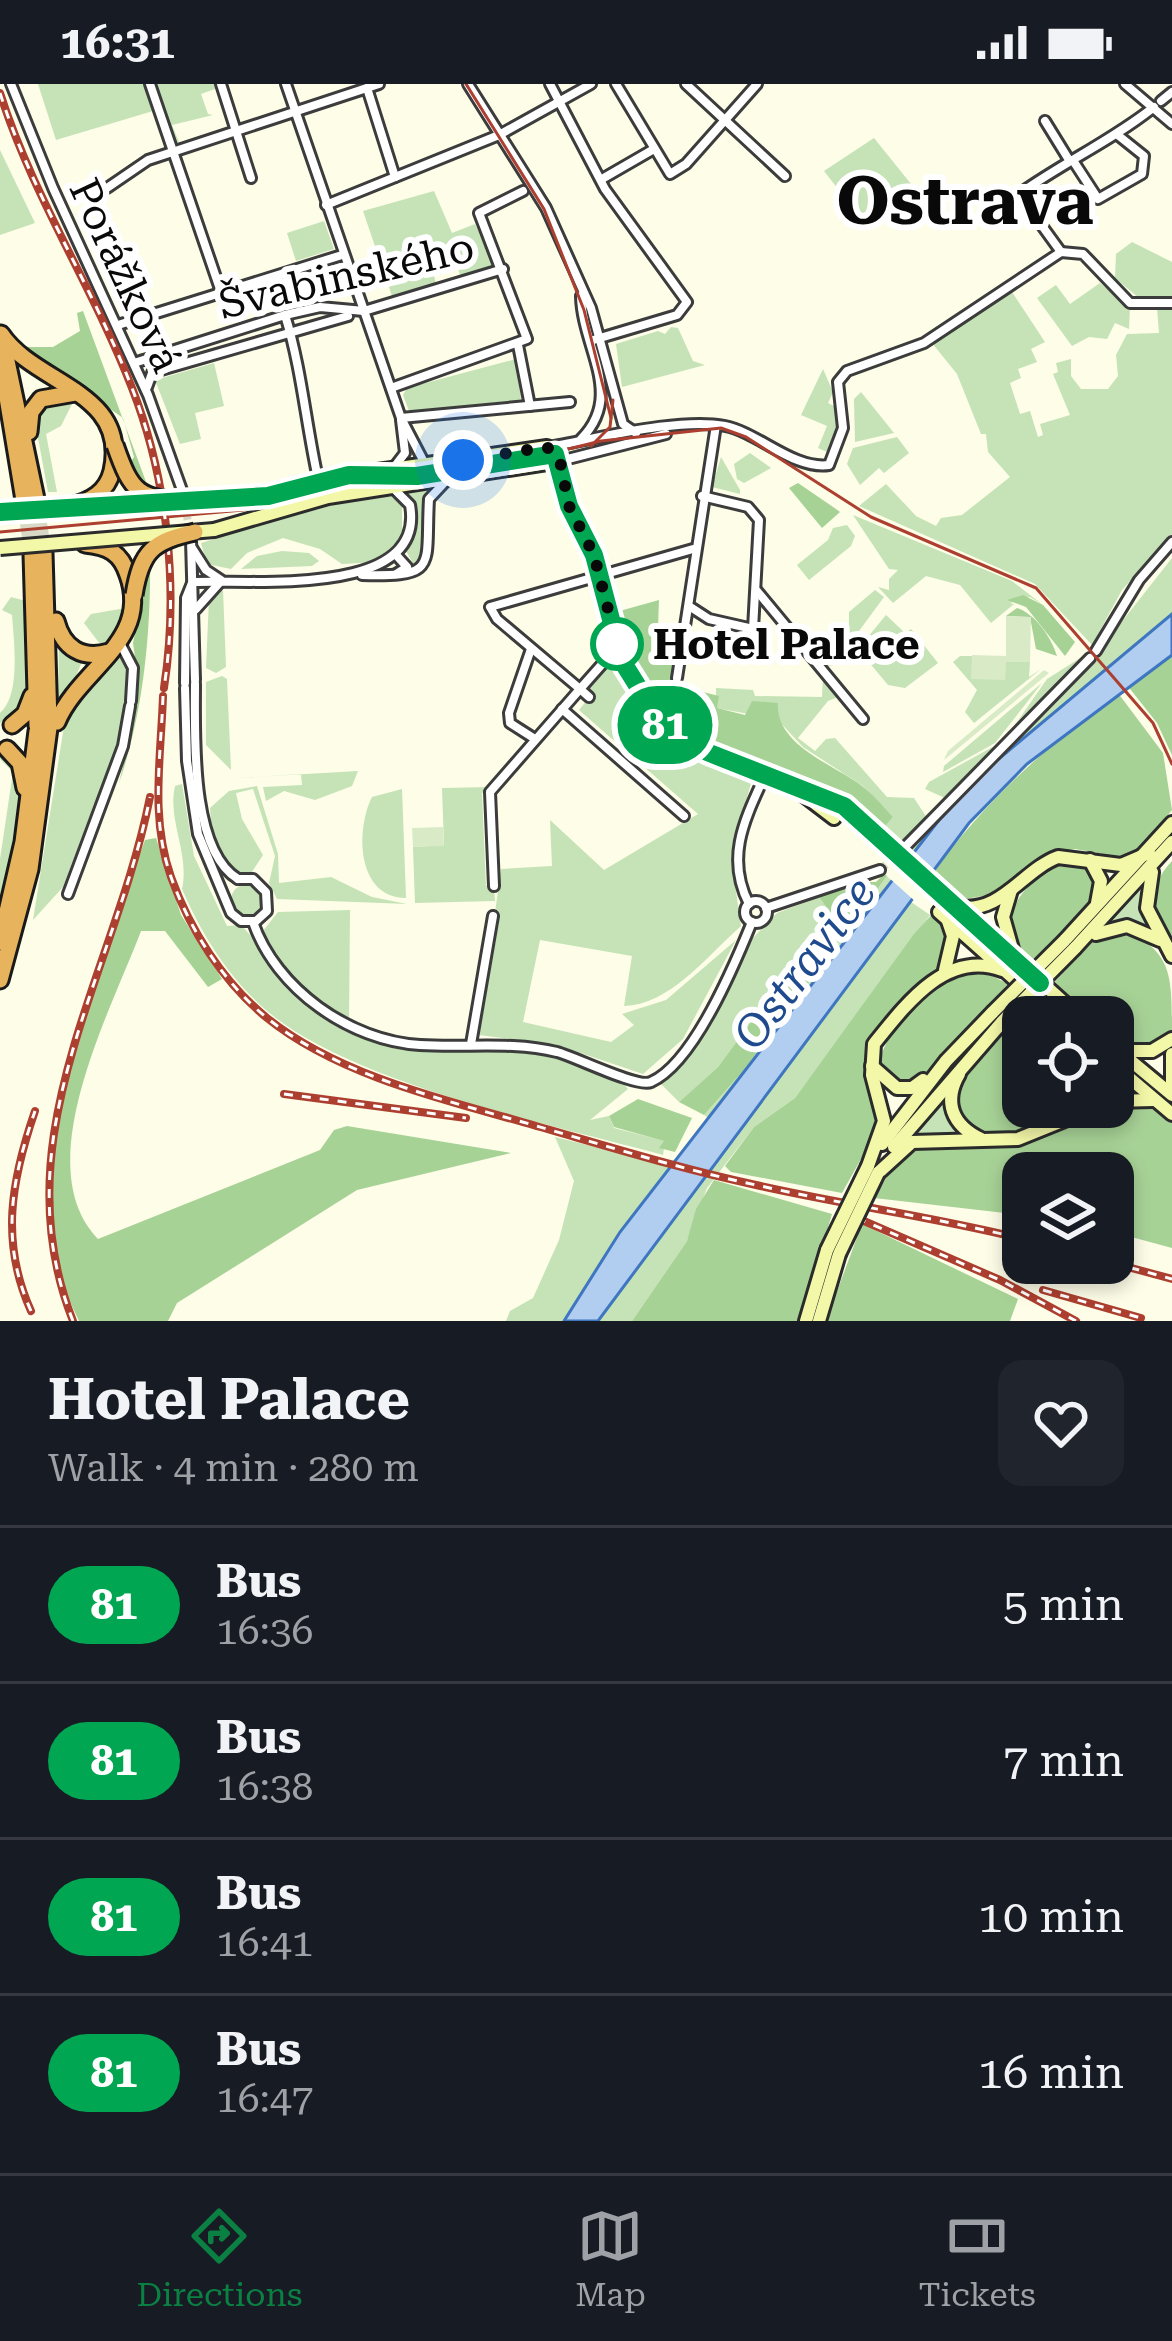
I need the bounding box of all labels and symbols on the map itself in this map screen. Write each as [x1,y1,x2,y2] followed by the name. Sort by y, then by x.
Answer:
[836,163,1094,240] district label: Ostrava
[59,171,192,380] street label: Porážková
[214,222,479,329] street label: Švabinského
[433,430,493,490] your location
[592,619,642,669] marker: Hotel Palace
[653,620,920,669] place label: Hotel Palace
[611,686,719,764] line badge: 81
[723,867,886,1060] water label: Ostravice

